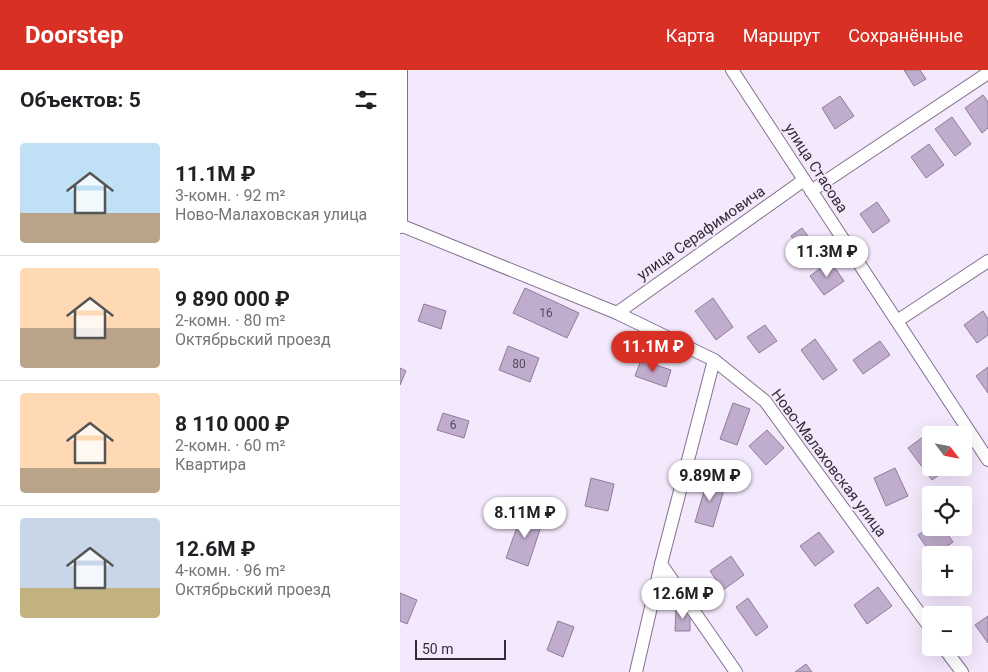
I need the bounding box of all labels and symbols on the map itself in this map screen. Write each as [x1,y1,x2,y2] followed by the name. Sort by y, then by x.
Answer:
[780,120,852,216] street label: улица Стасова
[634,182,768,284] street label: улица Серафимовича
[781,236,873,278] pin: 11.3M ₽
[539,306,553,320] house number: 16
[607,330,699,373] pin: 11.1M ₽
[512,357,526,371] house number: 80
[768,386,890,540] street label: Ново-Малаховская улица
[450,418,457,432] house number: 6
[922,426,972,476] north arrow
[664,460,756,502] pin: 9.89M ₽
[479,496,571,539] pin: 8.11M ₽
[637,578,729,620] pin: 12.6M ₽
[415,637,506,660] scale bar

